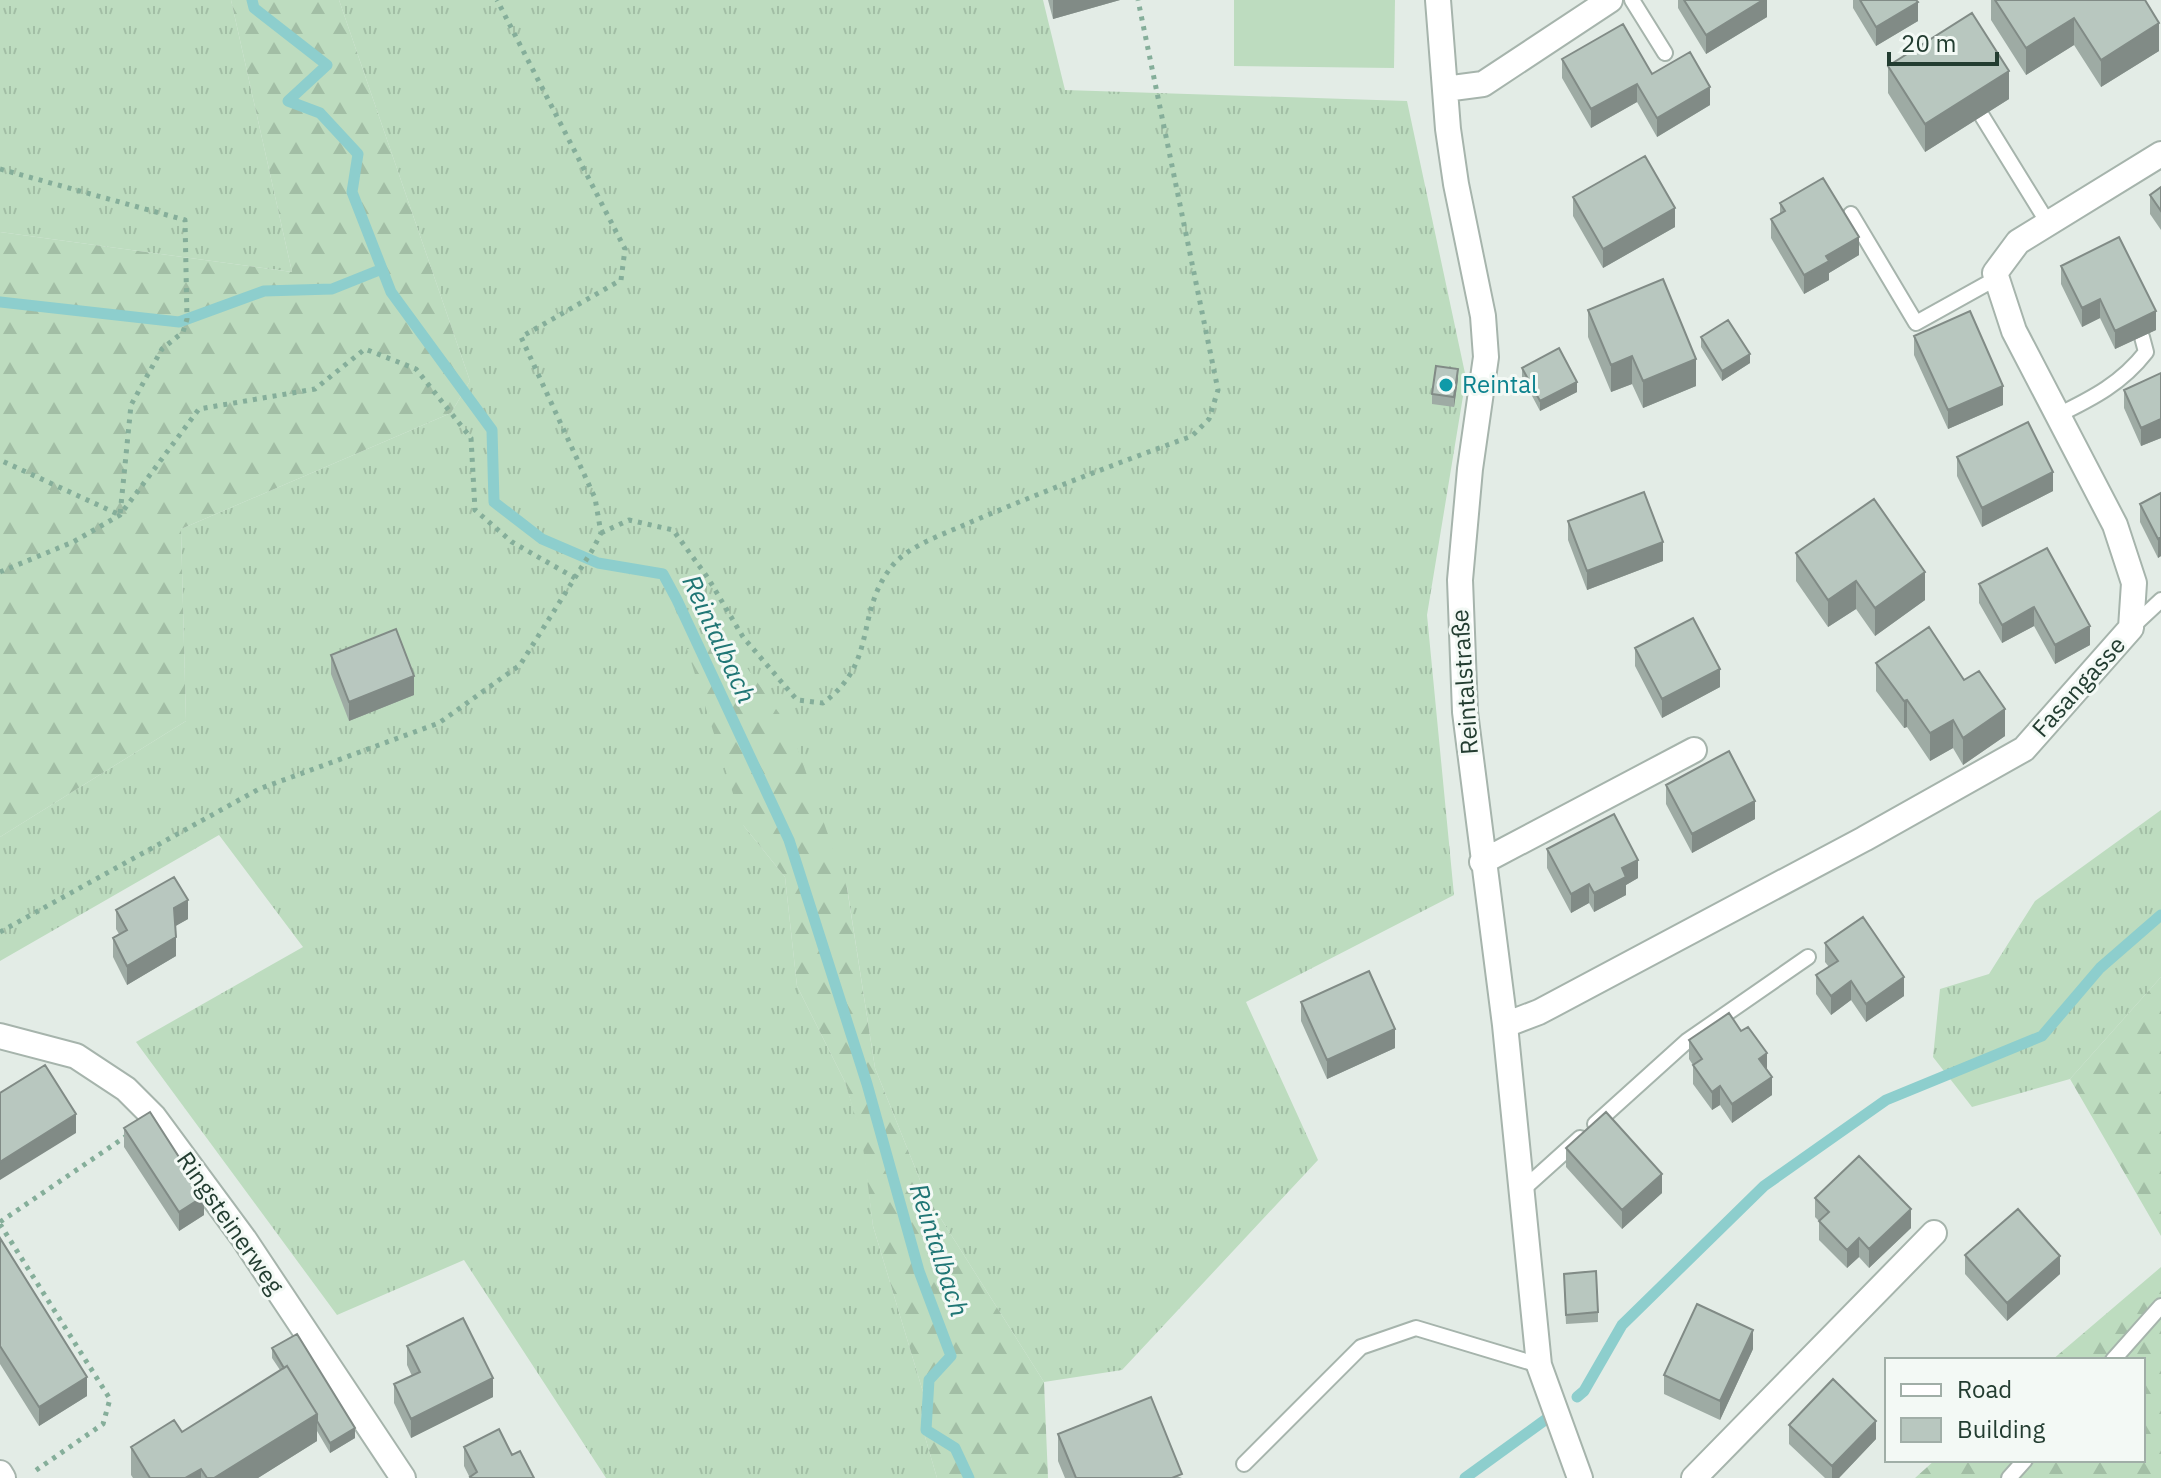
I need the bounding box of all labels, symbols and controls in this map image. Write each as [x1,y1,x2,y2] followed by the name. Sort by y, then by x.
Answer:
[1889,16,1997,66] scale bar
[1901,27,1956,59] text: 20 m
[1462,368,1538,400] place label: Reintal
[1437,376,1455,394] marker: Reintal
[675,569,764,708] water label: Reintalbach
[1443,608,1485,756] street label: Reintalstraße
[2024,629,2132,744] street label: Fasangasse
[170,1145,292,1300] street label: Ringsteinerweg
[902,1179,977,1321] water label: Reintalbach
[1885,1358,2145,1462] legend
[1957,1373,2012,1405] text: Road
[1957,1413,2045,1445] text: Building

